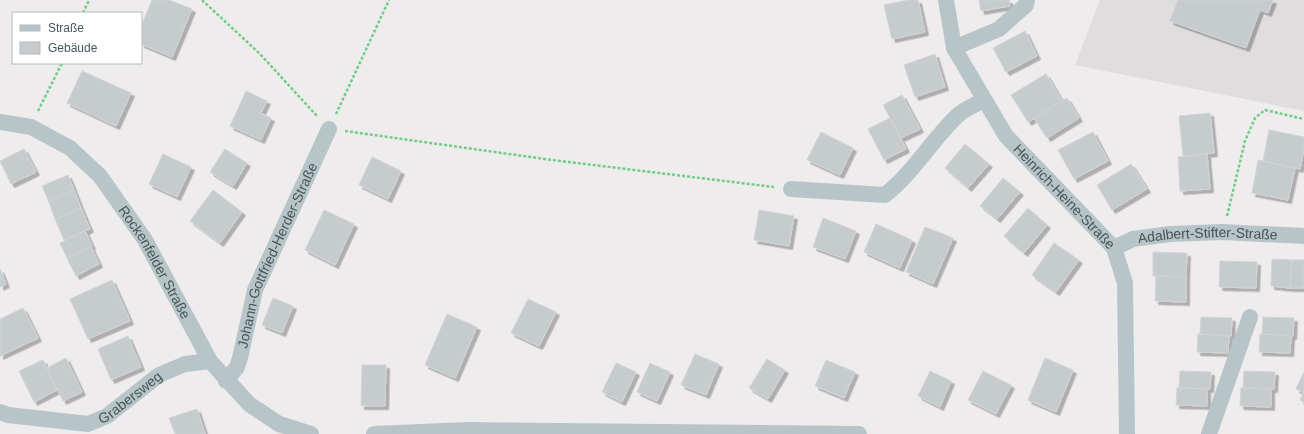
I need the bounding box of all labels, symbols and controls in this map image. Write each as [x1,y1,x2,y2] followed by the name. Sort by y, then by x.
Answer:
[12,12,142,64] legend
[48,21,84,35] text: Straße
[48,41,98,55] text: Gebäude
[1010,141,1119,252] street label: Heinrich-Heine-Straße
[234,160,321,350] street label: Johann-Gottfried-Herder-Straße
[115,202,194,322] street label: Rockenfelder Straße
[1137,224,1278,246] street label: Adalbert-Stifter-Straße
[96,368,165,427] street label: Grabersweg

